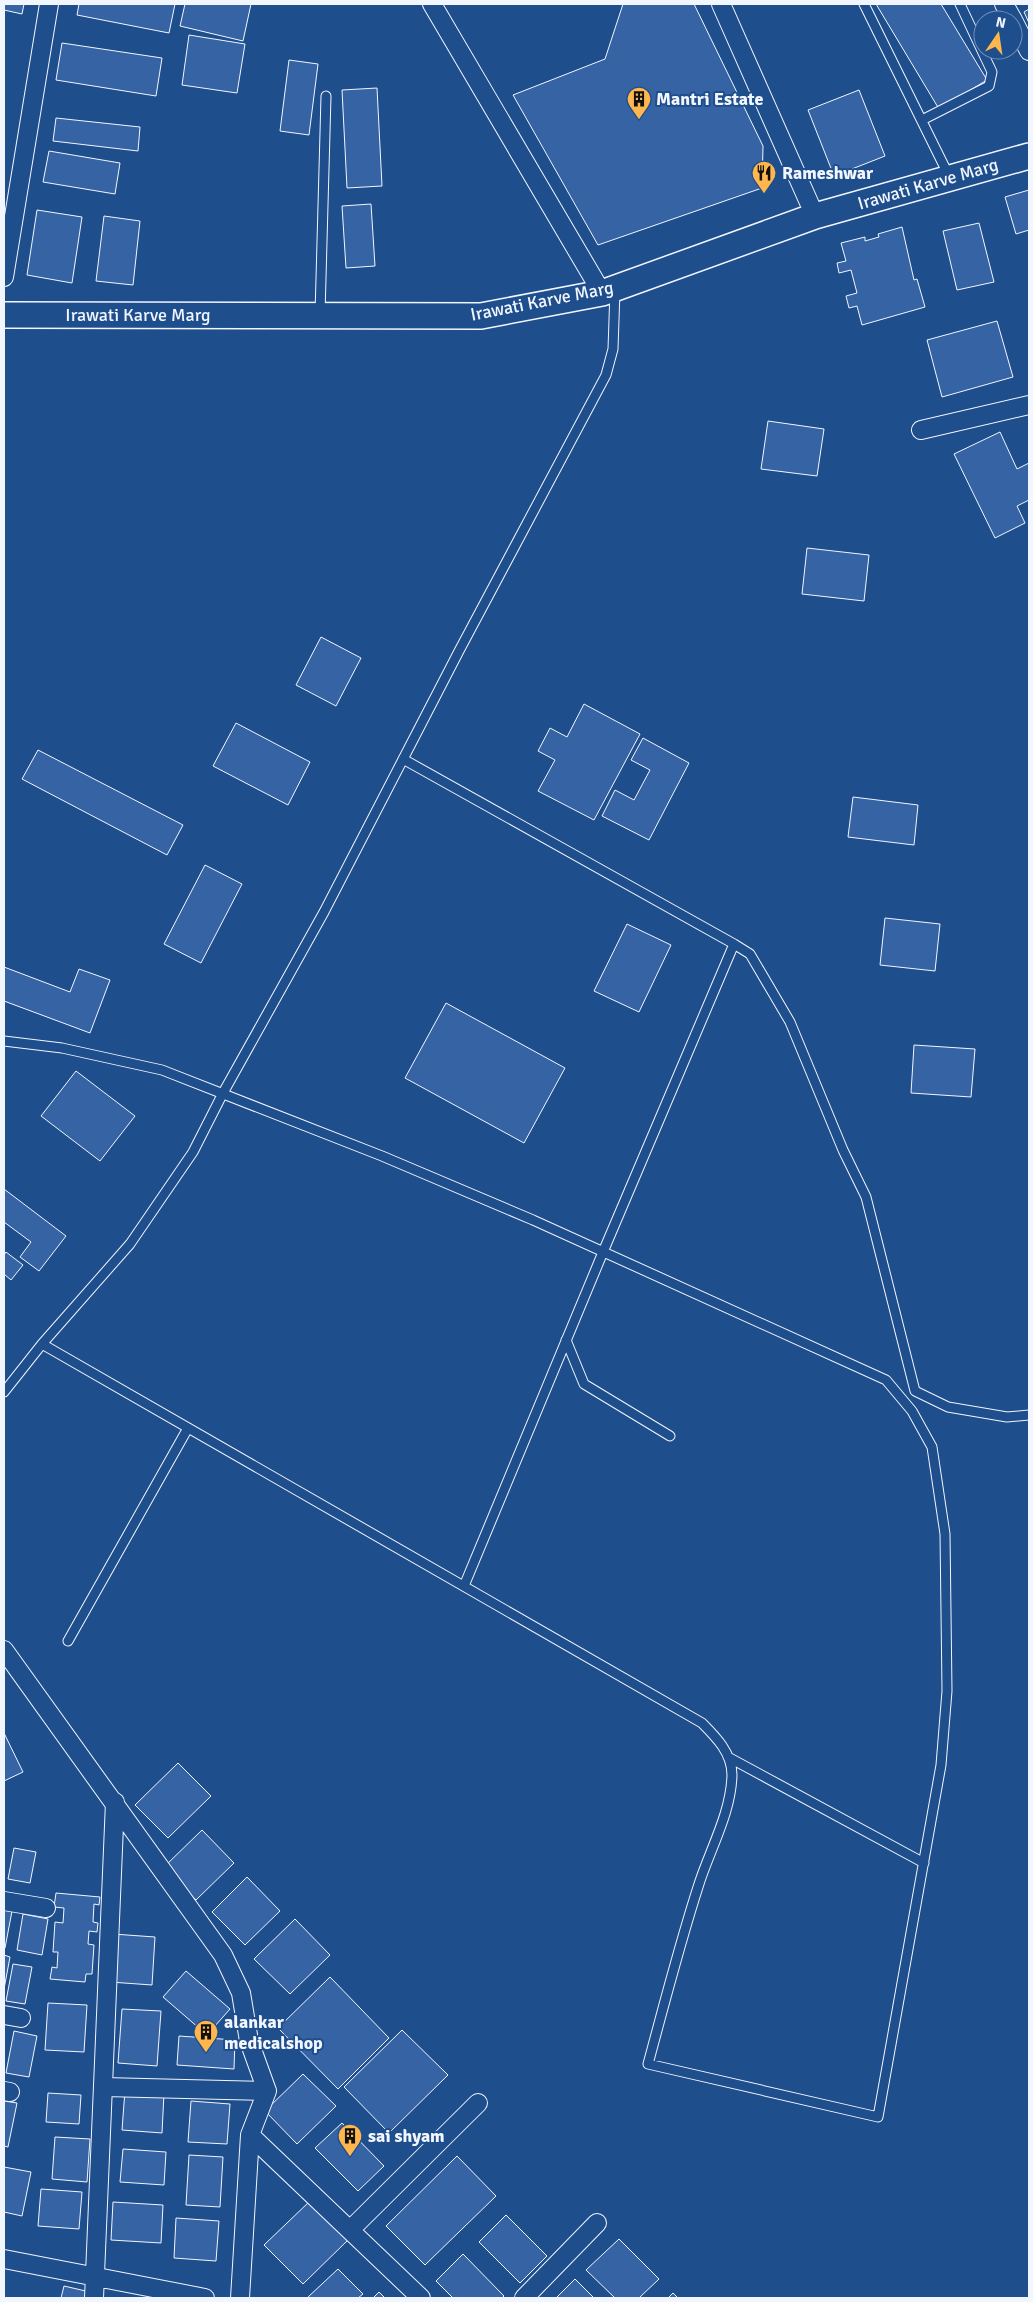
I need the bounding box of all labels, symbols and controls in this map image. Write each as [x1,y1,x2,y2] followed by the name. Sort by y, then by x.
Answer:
[973,10,1023,60] north arrow
[994,13,1007,32] text: N
[626,86,652,120] building icon: Mantri Estate
[656,88,763,110] place label: Mantri Estate
[855,153,1001,215] street label: Irawati Karve Marg
[751,160,777,194] restaurant icon: Rameshwar
[782,162,874,184] place label: Rameshwar
[469,276,615,326] street label: Irawati Karve Marg
[65,304,211,326] street label: Irawati Karve Marg
[224,2011,323,2054] place label: alankar medicalshop
[193,2019,219,2053] building icon: alankar medicalshop
[337,2123,363,2157] building icon: sai shyam
[368,2125,445,2147] place label: sai shyam

